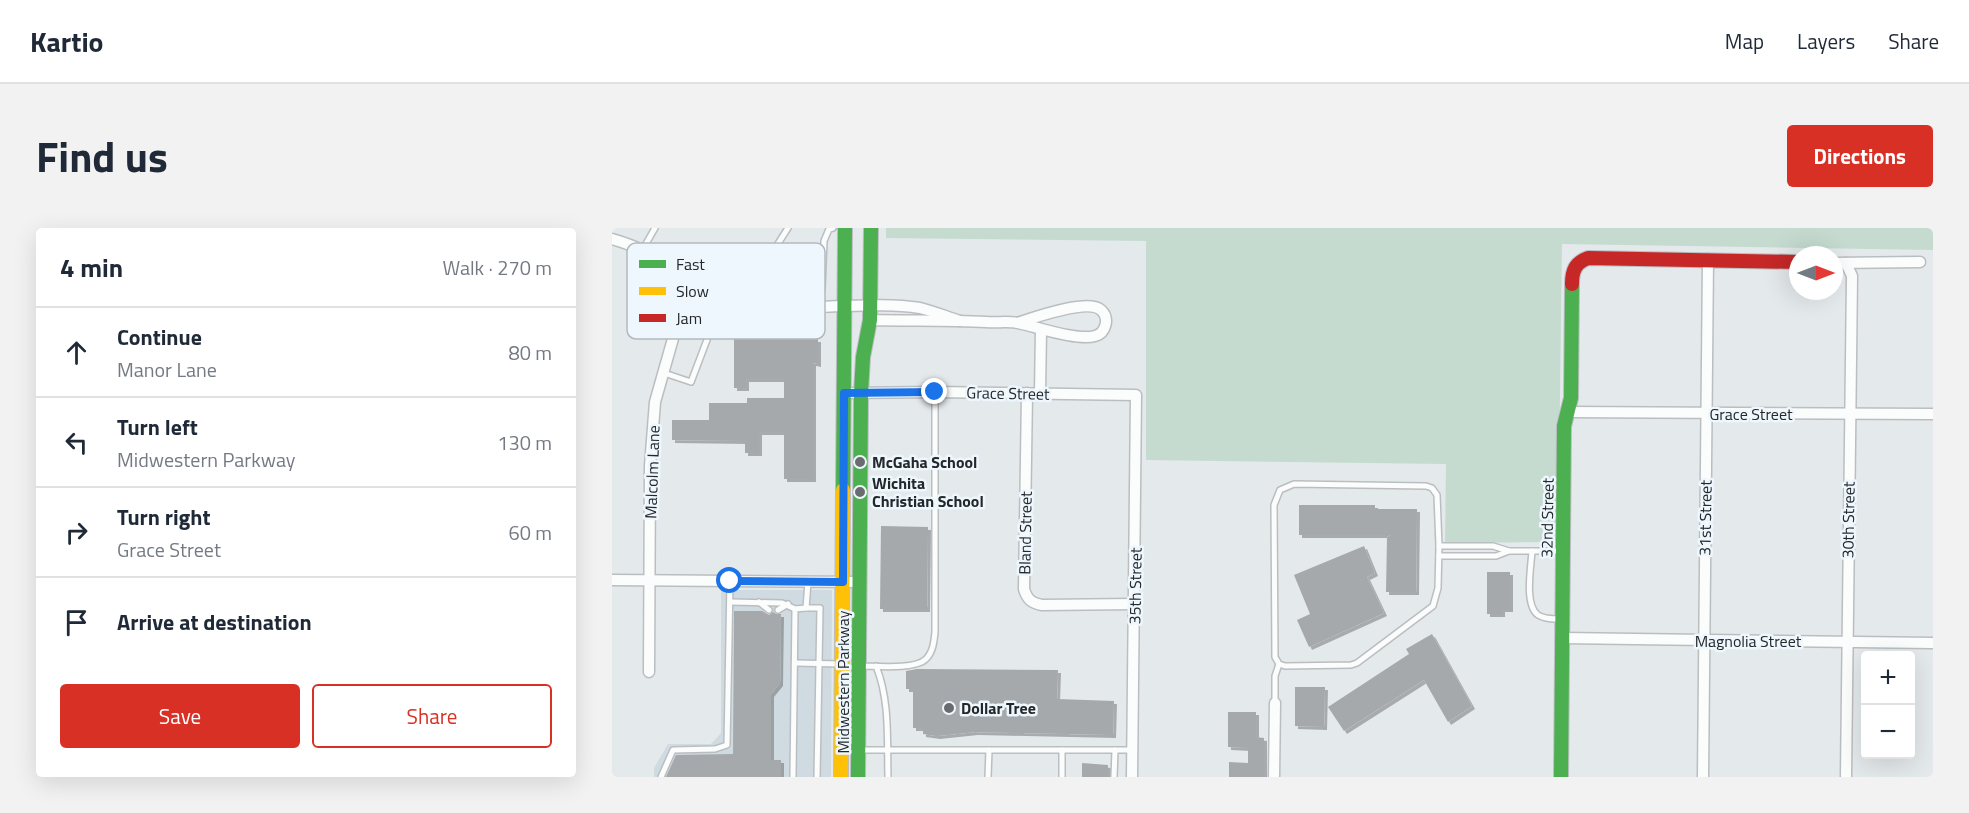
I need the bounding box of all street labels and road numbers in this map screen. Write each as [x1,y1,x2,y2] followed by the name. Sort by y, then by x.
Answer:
[966,380,1050,406] street label: Grace Street
[1709,402,1793,426] street label: Grace Street
[638,425,666,519] street label: Malcolm Lane
[1534,478,1560,558] street label: 32nd Street
[1692,480,1718,556] street label: 31st Street
[1835,481,1861,559] street label: 30th Street
[1012,491,1038,575] street label: Bland Street
[1122,547,1148,625] street label: 35th Street
[831,610,855,753] street label: Midwestern Parkway
[1695,629,1802,653] street label: Magnolia Street

